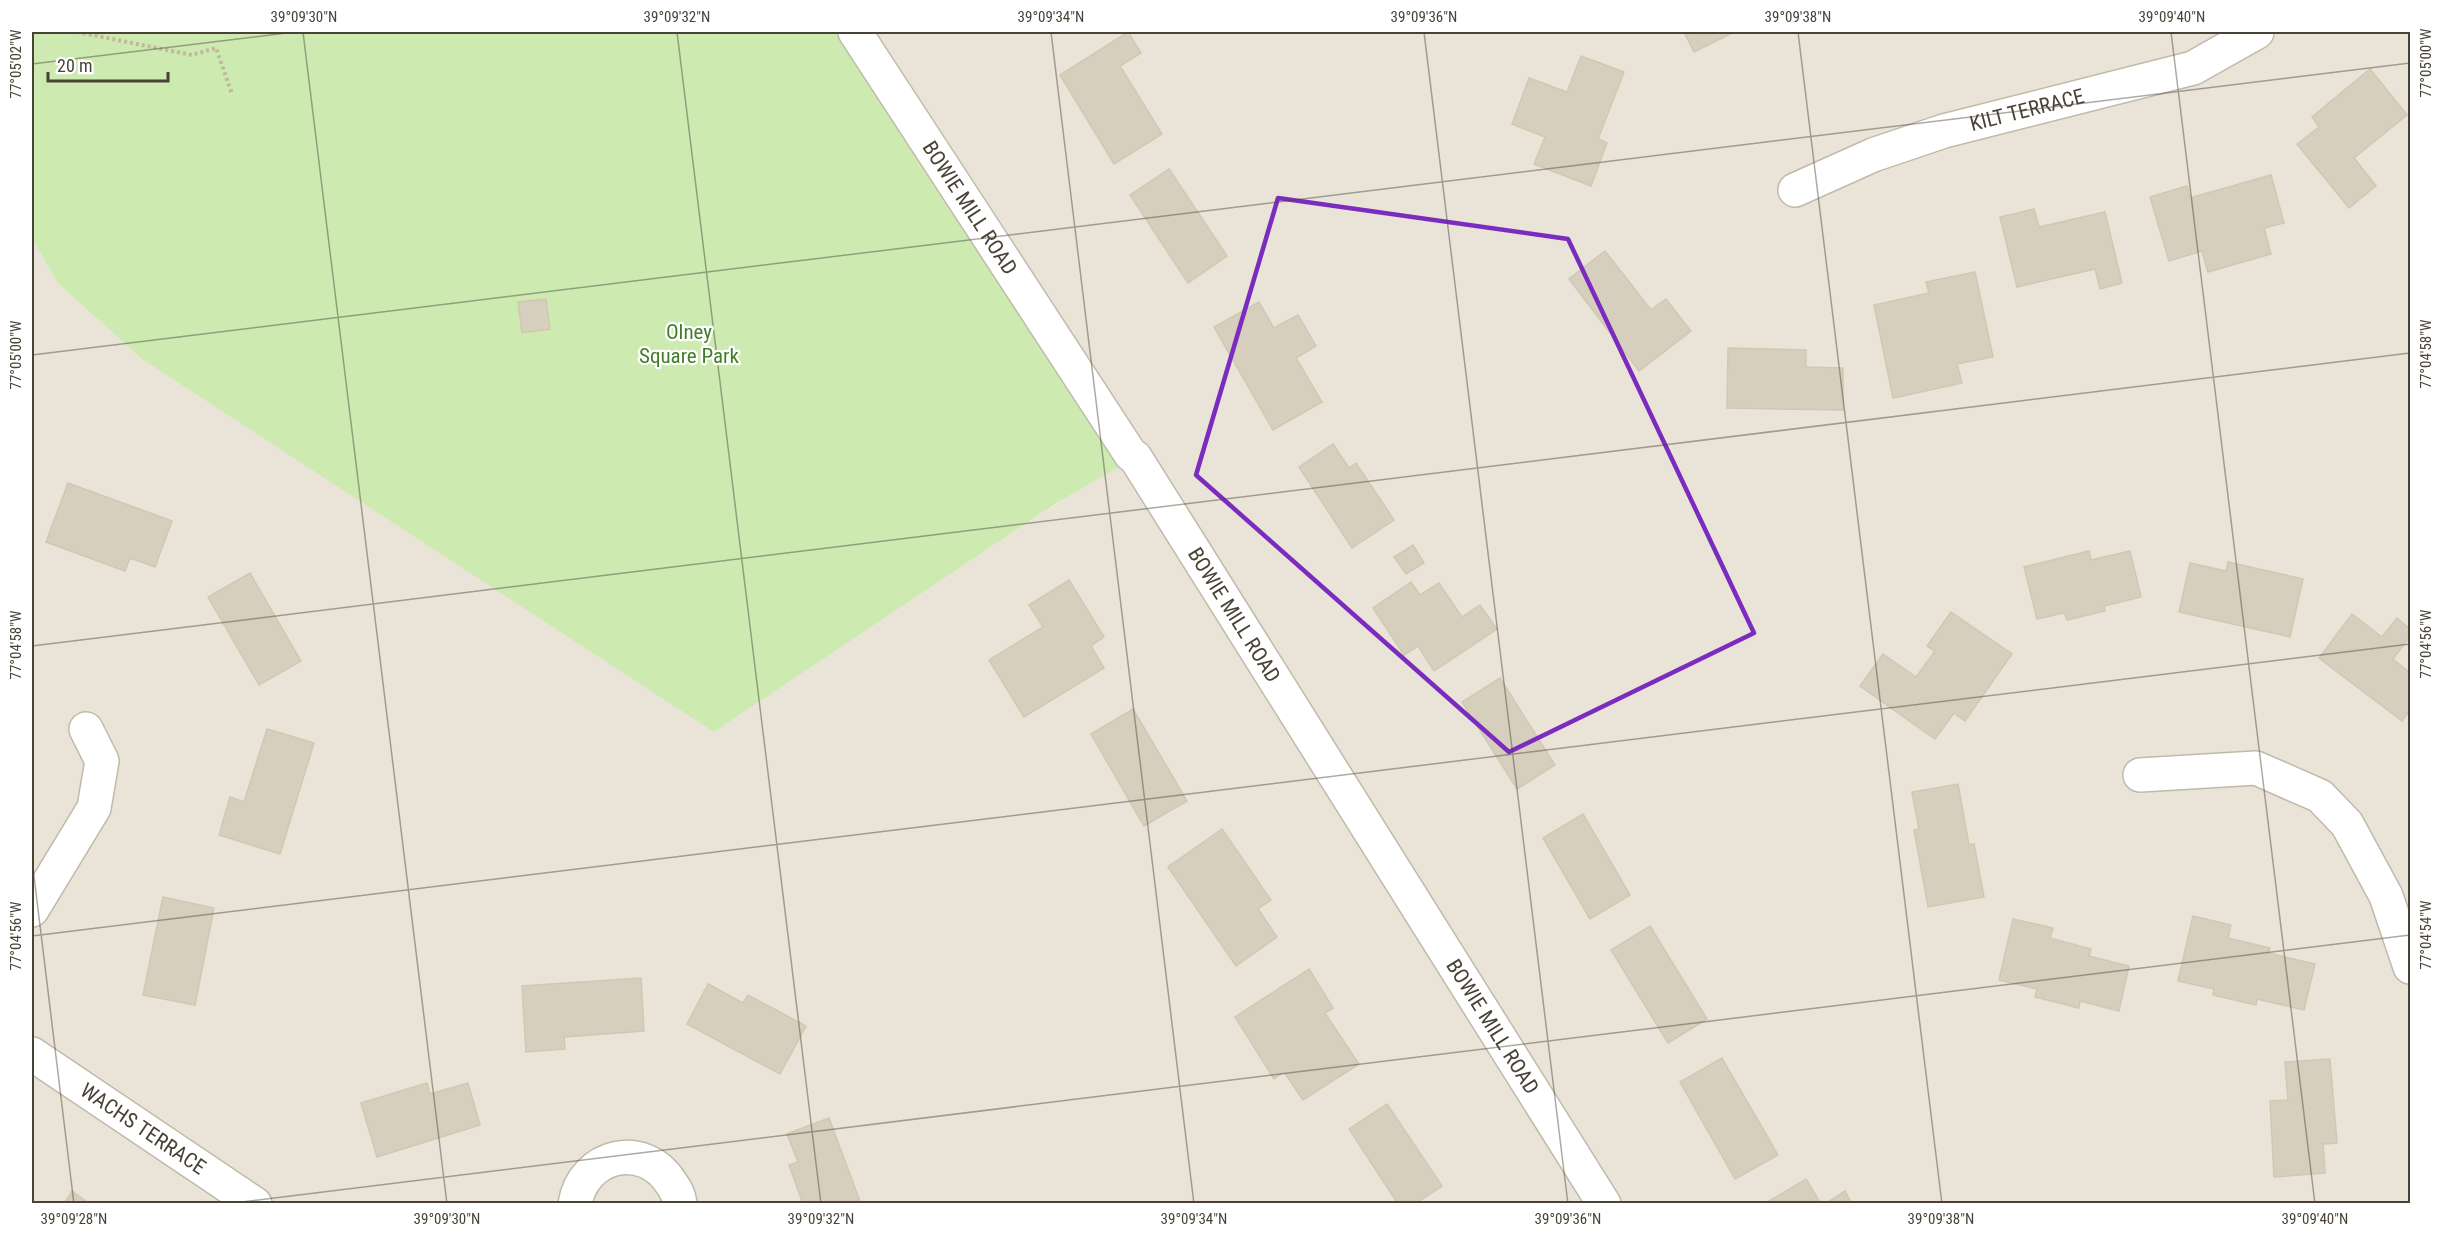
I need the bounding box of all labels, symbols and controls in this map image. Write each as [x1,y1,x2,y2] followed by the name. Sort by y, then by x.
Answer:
[271,8,337,26] text: 39°09'30"N
[644,8,710,26] text: 39°09'32"N
[1018,8,1084,26] text: 39°09'34"N
[1391,8,1457,26] text: 39°09'36"N
[1765,8,1831,26] text: 39°09'38"N
[2139,8,2205,26] text: 39°09'40"N
[2417,28,2435,97] text: 77°05'00"W
[7,29,25,98] text: 77°05'02"W
[48,45,168,83] scale bar
[57,55,92,76] text: 20 m
[1967,84,2087,136] street label: KILT TERRACE
[918,137,1022,279] street label: BOWIE MILL ROAD
[2417,319,2435,388] text: 77°04'58"W
[7,320,25,389] text: 77°05'00"W
[639,320,739,368] park label: Olney Square Park
[1183,543,1285,687] street label: BOWIE MILL ROAD
[2417,609,2435,678] text: 77°04'56"W
[7,610,25,679] text: 77°04'58"W
[2417,900,2435,969] text: 77°04'54"W
[7,901,25,970] text: 77°04'56"W
[1441,955,1544,1098] street label: BOWIE MILL ROAD
[76,1078,210,1179] street label: WACHS TERRACE
[41,1210,107,1228] text: 39°09'28"N
[414,1210,480,1228] text: 39°09'30"N
[788,1210,854,1228] text: 39°09'32"N
[1161,1210,1227,1228] text: 39°09'34"N
[1535,1210,1601,1228] text: 39°09'36"N
[1908,1210,1974,1228] text: 39°09'38"N
[2282,1210,2348,1228] text: 39°09'40"N

